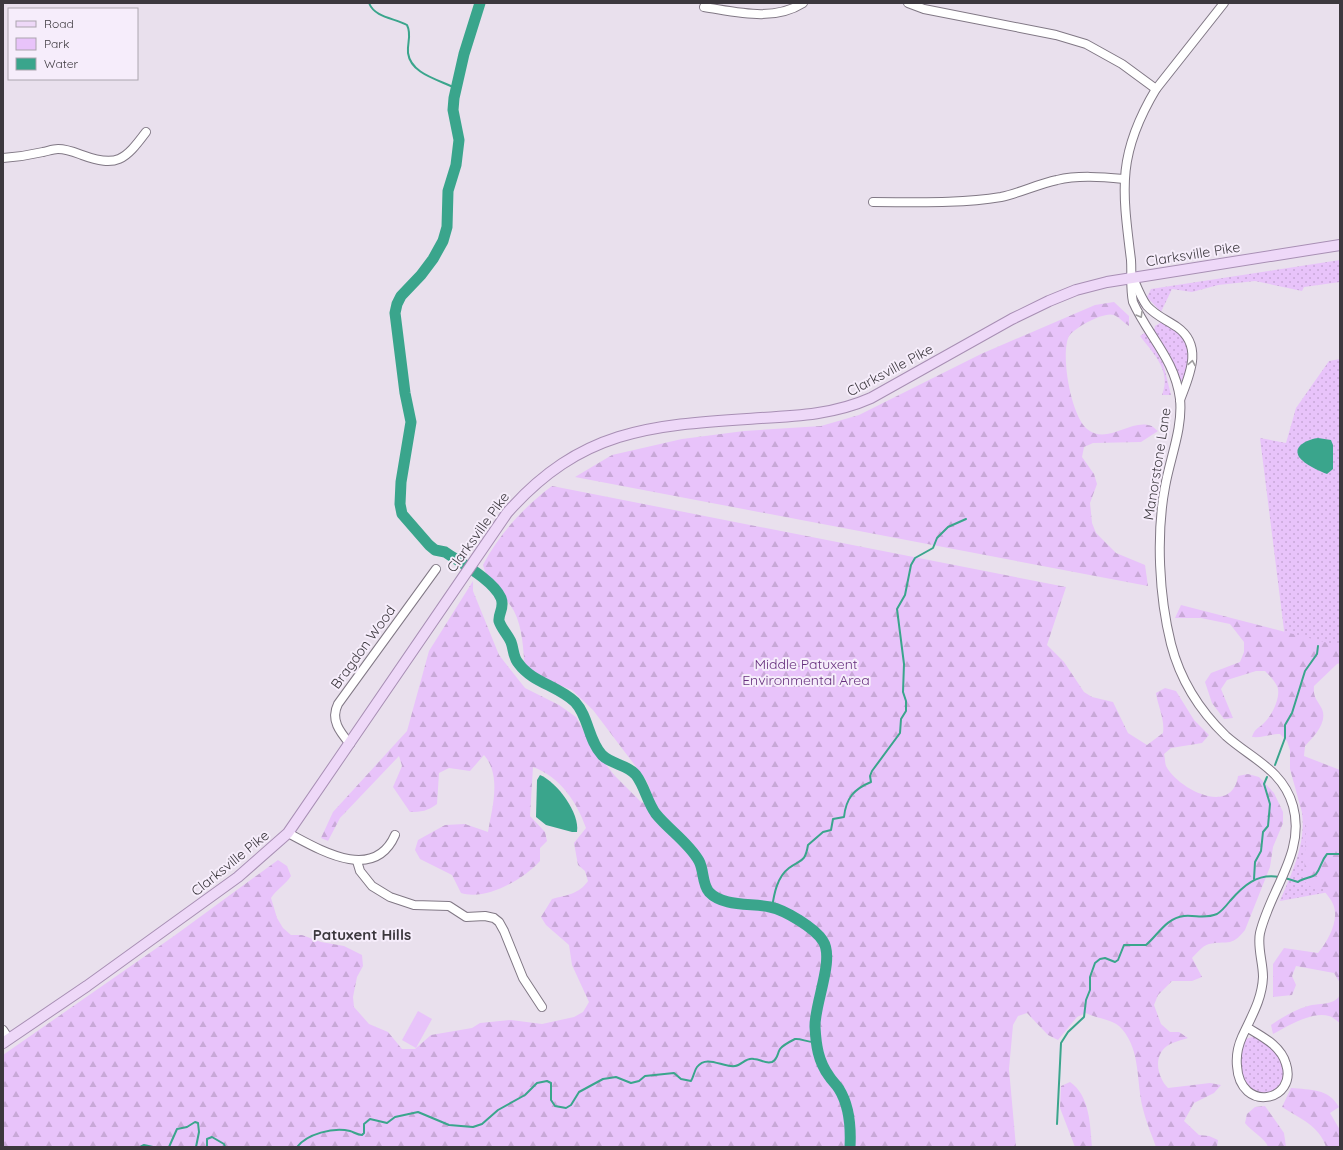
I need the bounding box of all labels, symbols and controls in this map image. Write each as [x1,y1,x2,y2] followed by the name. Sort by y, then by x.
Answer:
[8,8,138,80] legend
[44,16,74,31] text: Road
[44,36,69,51] text: Park
[44,56,79,71] text: Water
[1145,238,1241,270] street label: Clarksville Pike
[1135,311,1142,318] one-way arrow
[844,340,936,400] street label: Clarksville Pike
[1187,360,1196,366] one-way arrow
[1139,406,1175,521] street label: Manorstone Lane
[443,488,513,576] street label: Clarksville Pike
[327,602,399,692] street label: Bragdon Wood
[742,655,870,689] park label: Middle Patuxent Environmental Area
[187,826,273,900] street label: Clarksville Pike
[313,925,411,944] district label: Patuxent Hills

